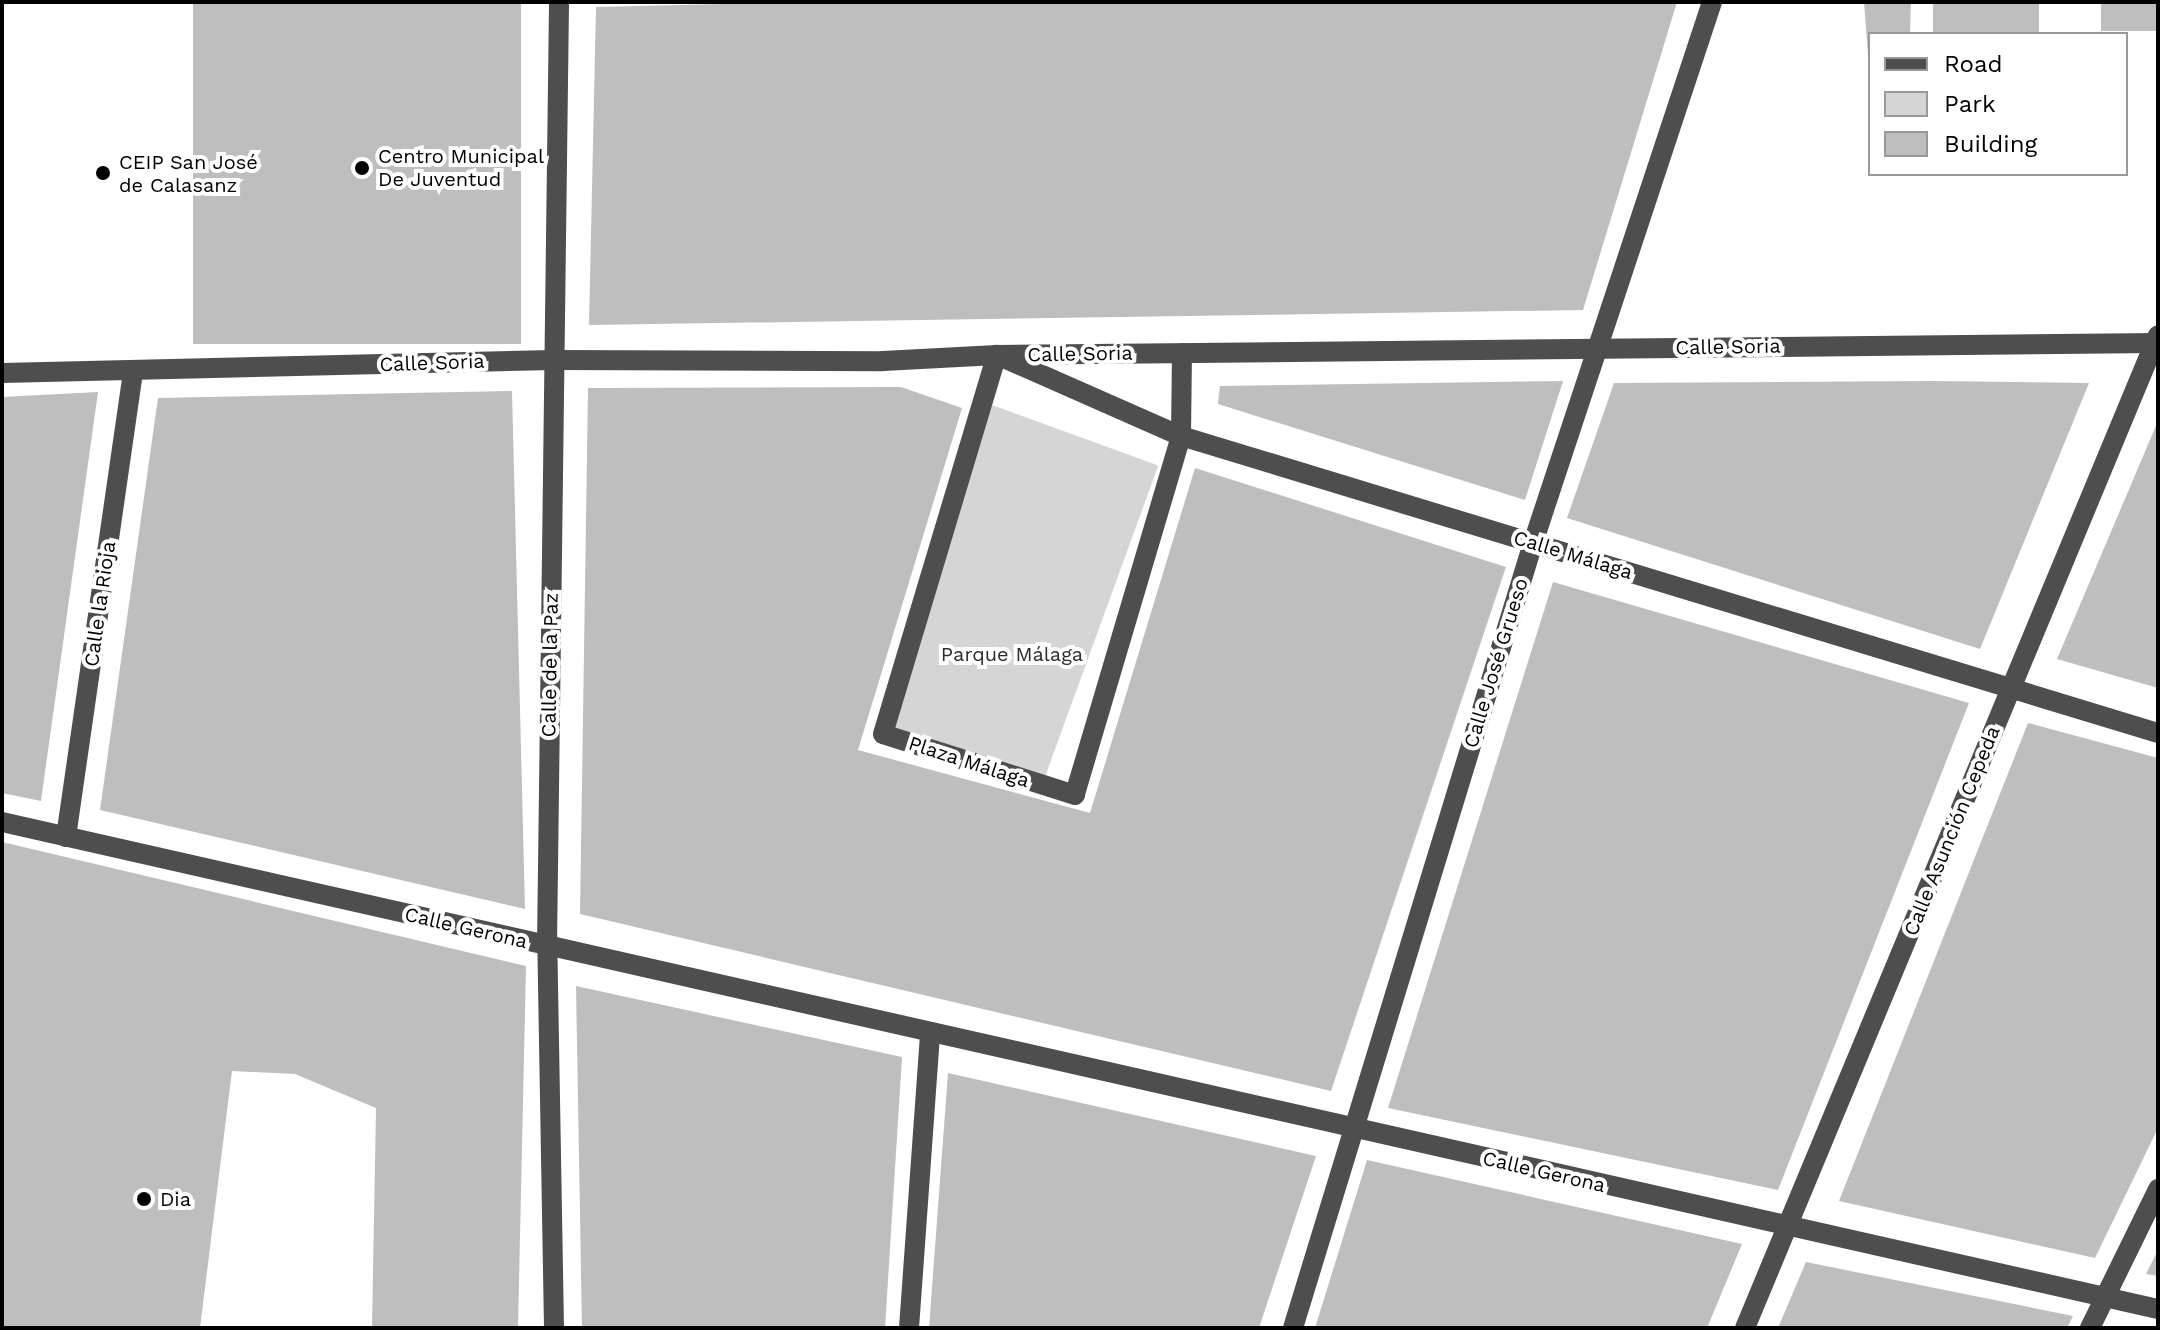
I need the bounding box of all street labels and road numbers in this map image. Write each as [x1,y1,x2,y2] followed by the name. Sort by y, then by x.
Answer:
[1675,334,1781,360] street label: Calle Soria
[1027,341,1133,367] street label: Calle Soria
[379,349,485,377] street label: Calle Soria
[1511,525,1635,585] street label: Calle Málaga
[79,539,121,669] street label: Calle la Rioja
[1459,575,1533,751] street label: Calle José Grueso
[537,592,563,738] street label: Calle de la Paz
[1899,722,2005,940] street label: Calle Asunción Cepeda
[905,731,1033,793] street label: Plaza Málaga
[402,902,530,954] street label: Calle Gerona
[1480,1146,1608,1198] street label: Calle Gerona

